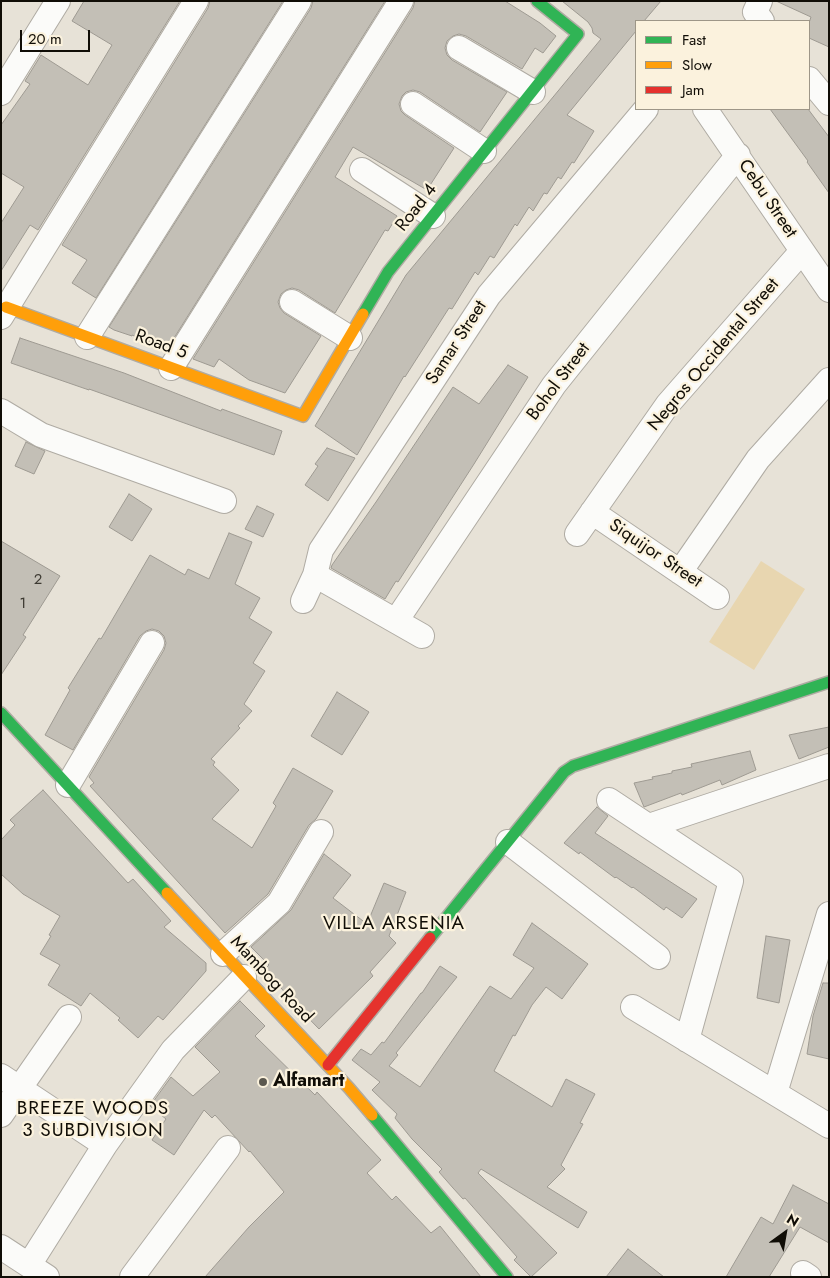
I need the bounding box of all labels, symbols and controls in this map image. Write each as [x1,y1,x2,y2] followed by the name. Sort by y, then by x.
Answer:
[22,20,92,52] scale bar
[635,20,810,110] legend
[28,28,62,50] text: 20 m
[682,29,706,51] text: Fast
[682,54,712,76] text: Slow
[682,79,705,101] text: Jam
[733,156,801,242] street label: Cebu Street
[392,180,442,236] street label: Road 4
[644,274,784,436] street label: Negros Occidental Street
[422,297,492,389] street label: Samar Street
[132,326,190,364] street label: Road 5
[523,339,595,425] street label: Bohol Street
[604,515,706,593] street label: Siquijor Street
[34,571,42,589] house number: 2
[20,595,26,613] house number: 1
[321,913,467,935] district label: VILLA ARSENIA
[225,932,317,1028] street label: Mambog Road
[273,1071,345,1093] place label: Alfamart
[257,1076,269,1088] marker: Alfamart
[15,1098,171,1142] district label: BREEZE WOODS 3 SUBDIVISION
[760,1208,810,1258] north arrow
[783,1209,803,1232] text: N

